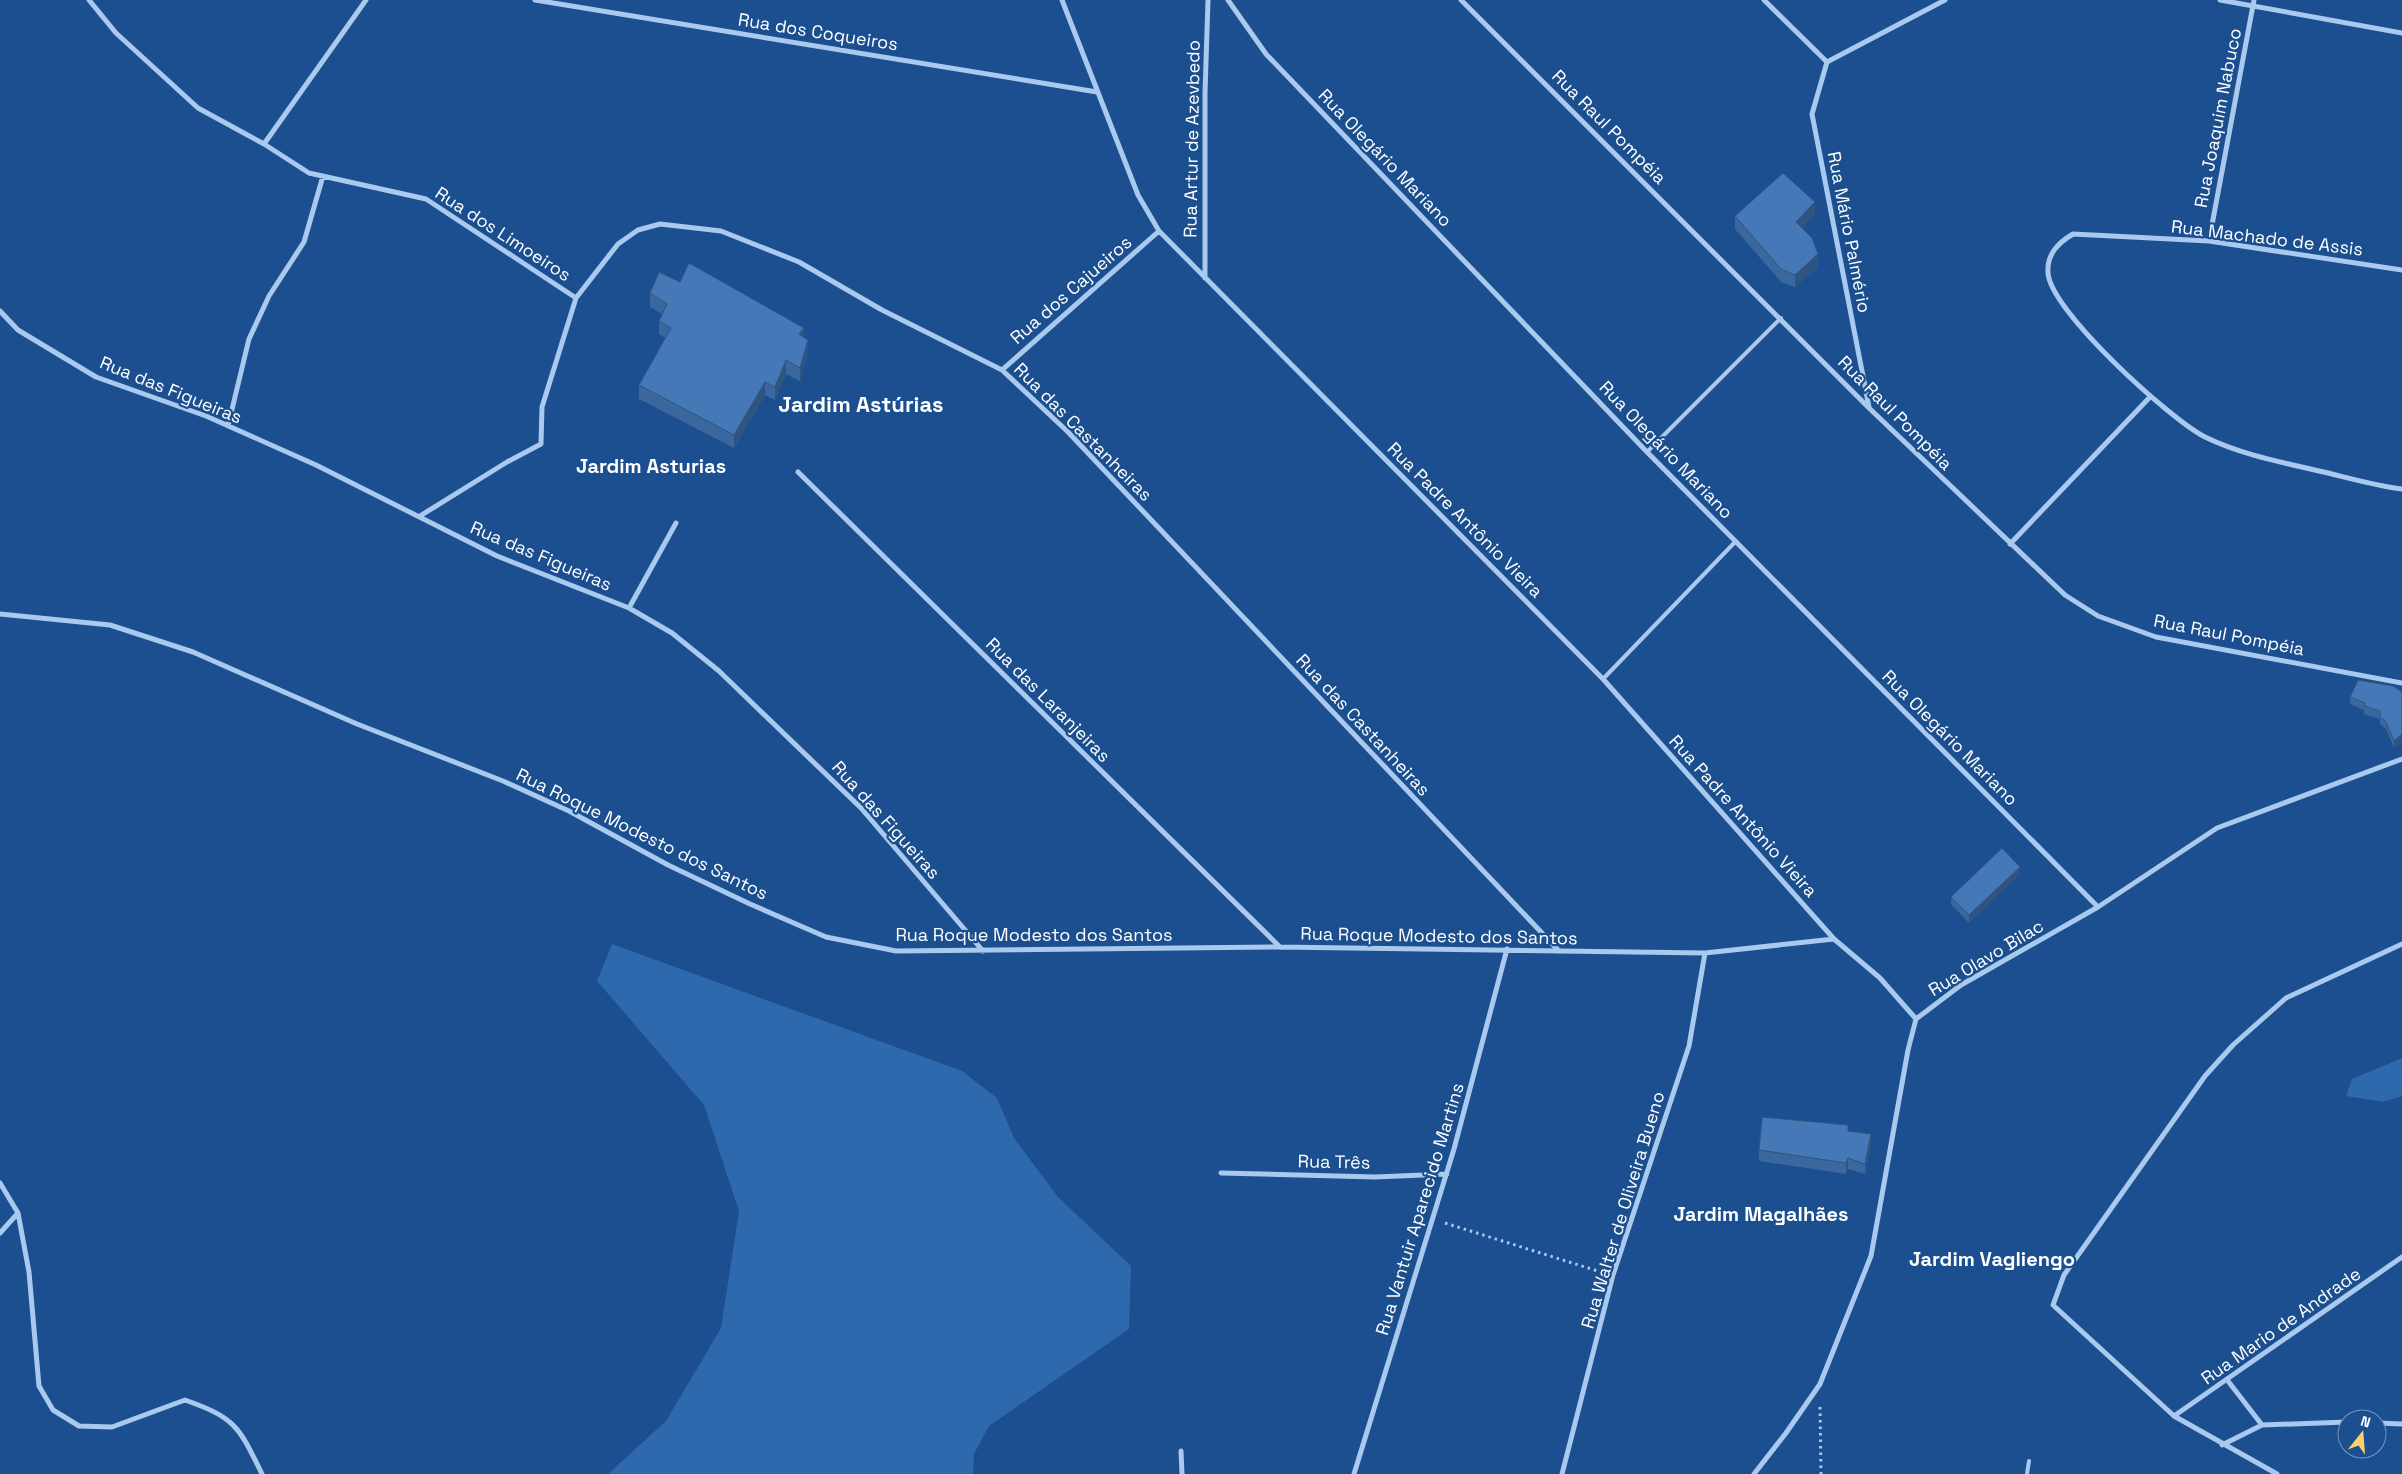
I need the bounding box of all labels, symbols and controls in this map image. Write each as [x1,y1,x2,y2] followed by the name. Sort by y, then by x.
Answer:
[736,8,900,56] street label: Rua dos Coqueiros
[2189,26,2246,210] street label: Rua Joaquim Nabuco
[1178,40,1205,238] street label: Rua Artur de Azevbedo
[1547,64,1672,189] street label: Rua Raul Pompéia
[1314,84,1457,231] street label: Rua Olegário Mariano
[1823,149,1876,315] street label: Rua Mário Palmério
[431,181,575,286] street label: Rua dos Limoeiros
[2170,214,2364,261] street label: Rua Machado de Assis
[1005,231,1136,349] street label: Rua dos Cajueiros
[1833,350,1958,475] street label: Rua Raul Pompéia
[97,351,246,429] street label: Rua das Figueiras
[1009,358,1157,506] street label: Rua das Castanheiras
[1595,376,1738,523] street label: Rua Olegário Mariano
[778,390,944,418] district label: Jardim Astúrias
[1383,437,1548,602] street label: Rua Padre Antônio Vieira
[576,453,726,479] district label: Jardim Asturias
[467,515,615,596] street label: Rua das Figueiras
[2152,609,2306,660] street label: Rua Raul Pompéia
[981,632,1116,767] street label: Rua das Laranjeiras
[1291,649,1435,801] street label: Rua das Castanheiras
[1878,665,2023,810] street label: Rua Olegário Mariano
[1664,730,1822,902] street label: Rua Padre Antônio Vieira
[827,756,946,884] street label: Rua das Figueiras
[513,762,772,905] street label: Rua Roque Modesto dos Santos
[1924,914,2048,1001] street label: Rua Olavo Bilac
[1300,922,1578,949] street label: Rua Roque Modesto dos Santos
[895,923,1173,946] street label: Rua Roque Modesto dos Santos
[1370,1080,1469,1338] street label: Rua Vantuir Aparecido Martins
[1575,1088,1670,1331] street label: Rua Walter de Oliveira Bueno
[1297,1149,1371,1174] street label: Rua Três
[1673,1201,1849,1227] district label: Jardim Magalhães
[1909,1246,2075,1272] district label: Jardim Vagliengo
[2196,1262,2365,1389] street label: Rua Mario de Andrade
[2337,1409,2387,1459] north arrow
[2359,1412,2373,1432] text: N

